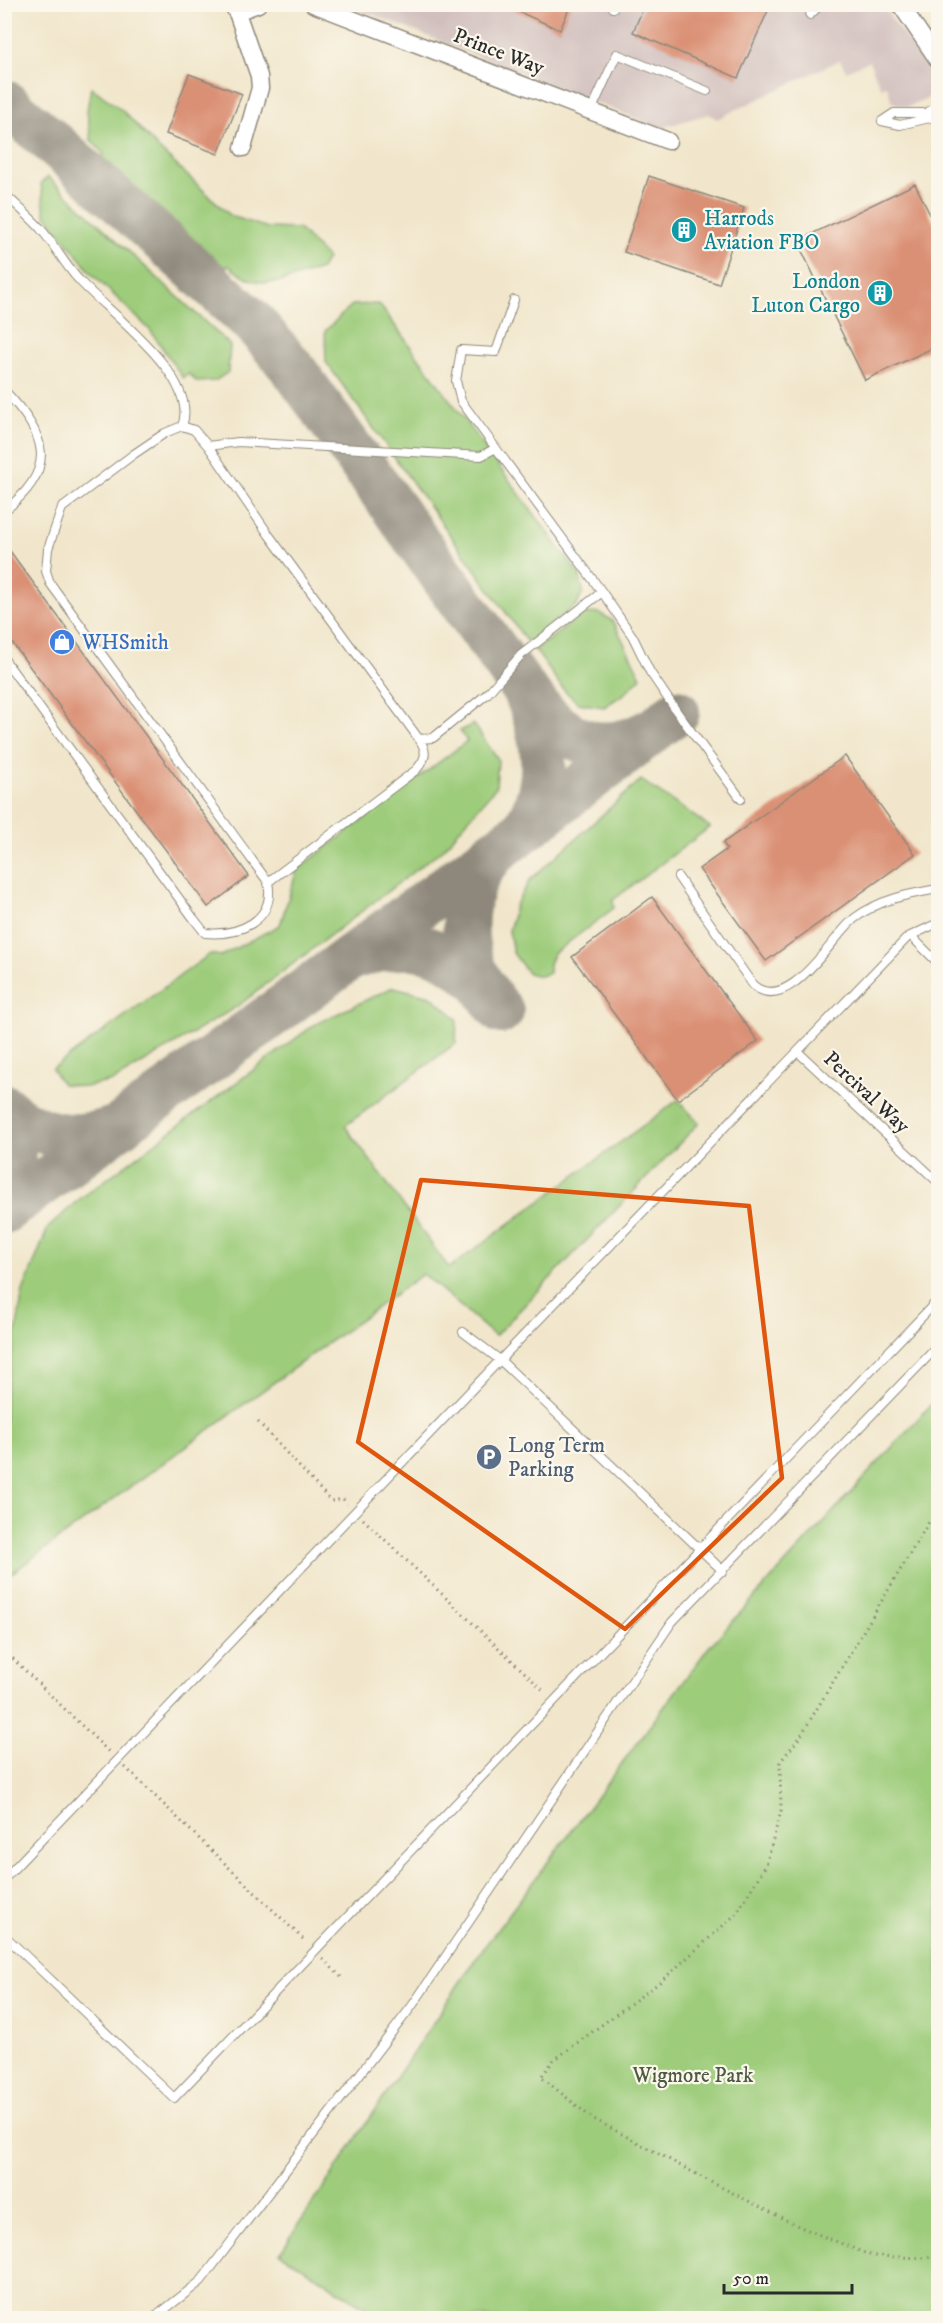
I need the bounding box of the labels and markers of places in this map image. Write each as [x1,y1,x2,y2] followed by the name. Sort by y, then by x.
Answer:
[704,206,819,256] place label: Harrods Aviation FBO
[669,215,699,245] building icon: Harrods Aviation FBO
[751,269,860,319] place label: London Luton Cargo
[865,278,895,308] building icon: London Luton Cargo
[47,627,77,657] shop icon: WHSmith
[81,630,169,656] place label: WHSmith
[508,1433,605,1483] place label: Long Term Parking
[474,1442,504,1472] parking icon: Long Term Parking

